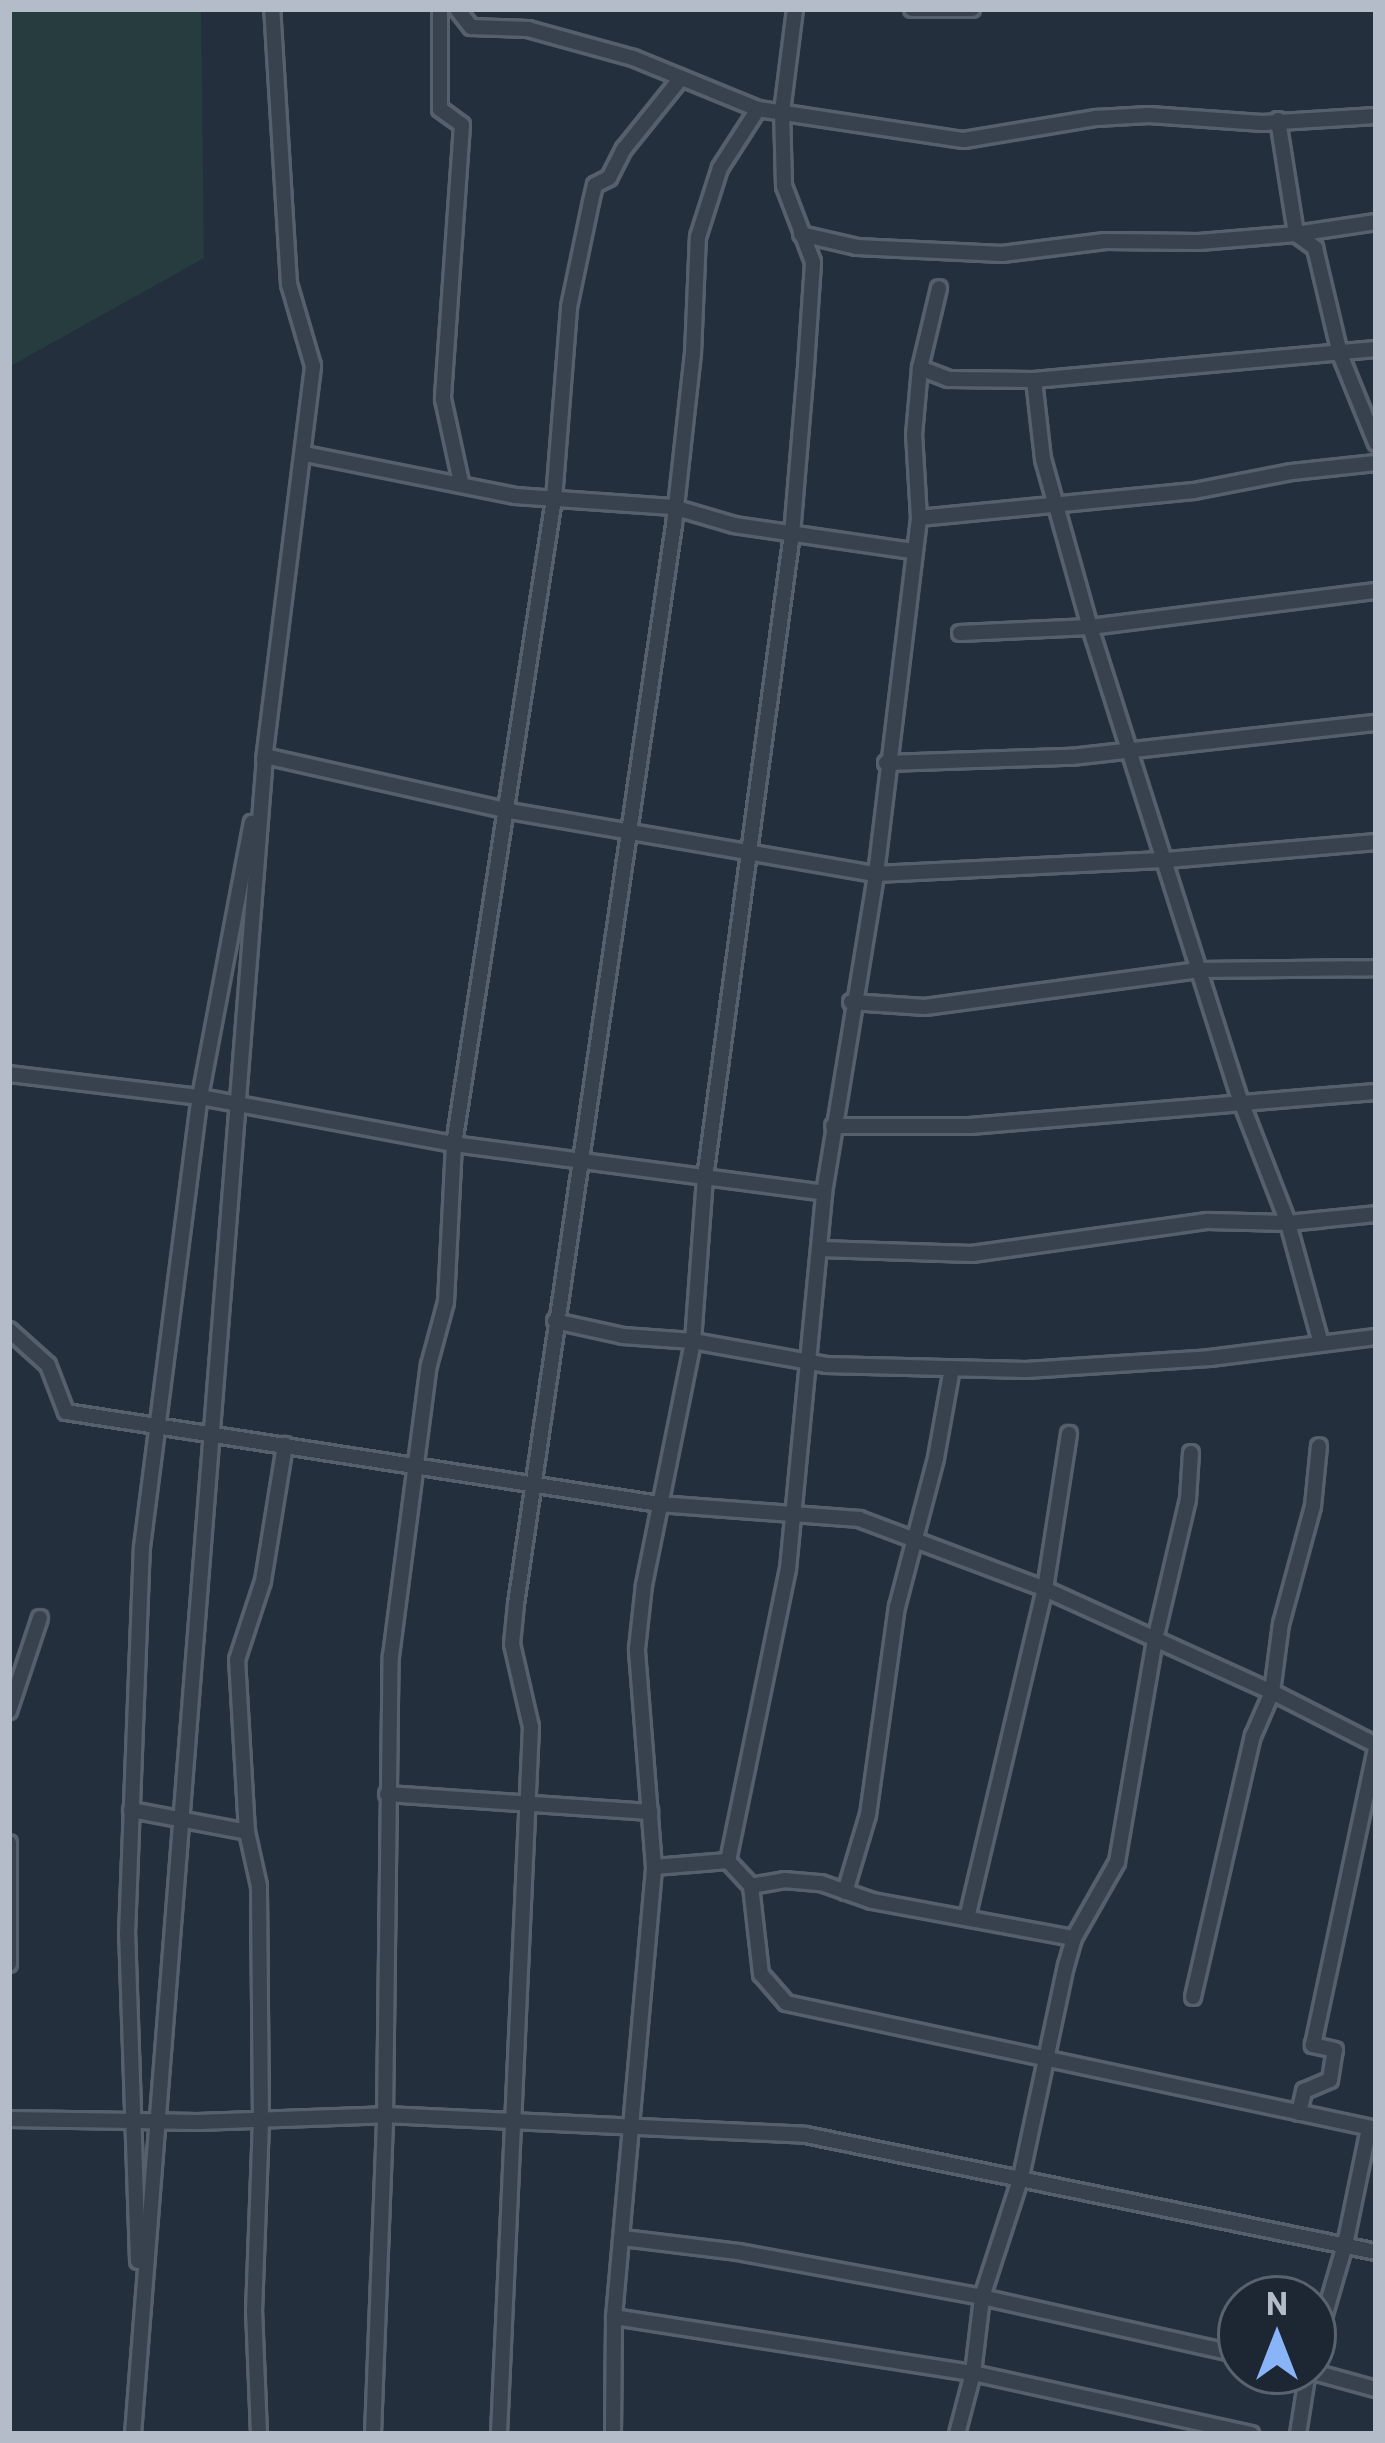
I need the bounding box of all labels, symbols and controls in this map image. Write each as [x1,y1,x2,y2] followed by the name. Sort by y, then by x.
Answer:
[1217,2275,1337,2395] north arrow
[1266,2282,1288,2322] text: N

